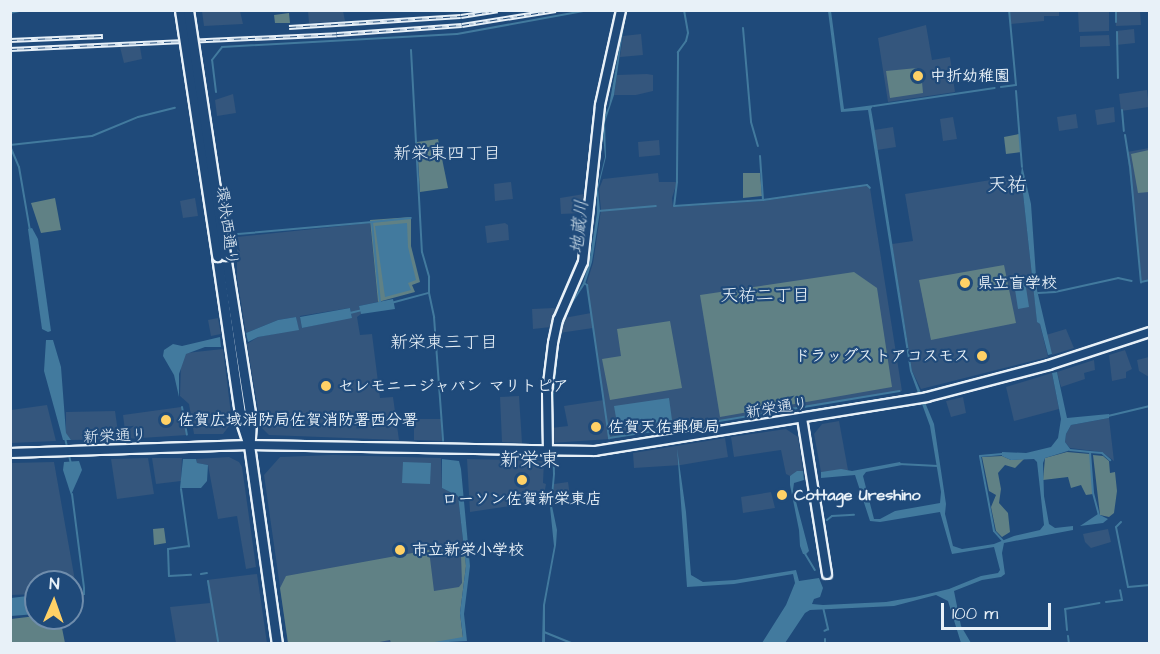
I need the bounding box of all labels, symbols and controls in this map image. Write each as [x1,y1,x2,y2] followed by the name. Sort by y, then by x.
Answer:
[930,66,1010,86] place label: 中折幼稚園
[911,69,925,83] marker: 中折幼稚園
[393,143,501,165] district label: 新栄東四丁目
[987,173,1027,197] district label: 天祐
[212,185,242,267] street label: 環状西通り
[566,199,594,255] water label: 地蔵川
[977,273,1057,293] place label: 県立盲学校
[958,276,972,290] marker: 県立盲学校
[720,285,810,307] district label: 天祐二丁目
[390,332,498,354] district label: 新栄東三丁目
[794,346,970,366] place label: ドラッグストアコスモス
[975,349,989,363] marker: ドラッグストアコスモス
[338,376,568,396] place label: セレモニージャパン マリトピア
[319,379,333,393] marker: セレモニージャパン マリトピア
[744,394,810,422] street label: 新栄通り
[178,410,418,430] place label: 佐賀広域消防局佐賀消防署西分署
[159,413,173,427] marker: 佐賀広域消防局佐賀消防署西分署
[608,417,720,437] place label: 佐賀天佑郵便局
[589,420,603,434] marker: 佐賀天佑郵便局
[83,425,147,447] street label: 新栄通り
[500,448,560,472] district label: 新栄東
[515,473,529,487] marker: ローソン佐賀新栄東店
[794,485,921,505] place label: Cottage Ureshino
[775,488,789,502] marker: Cottage Ureshino
[442,489,602,509] place label: ローソン佐賀新栄東店
[412,540,524,560] place label: 市立新栄小学校
[393,543,407,557] marker: 市立新栄小学校
[24,570,84,630] north arrow
[49,573,60,595] text: N
[944,591,1054,629] scale bar
[952,601,998,626] text: 100 m

